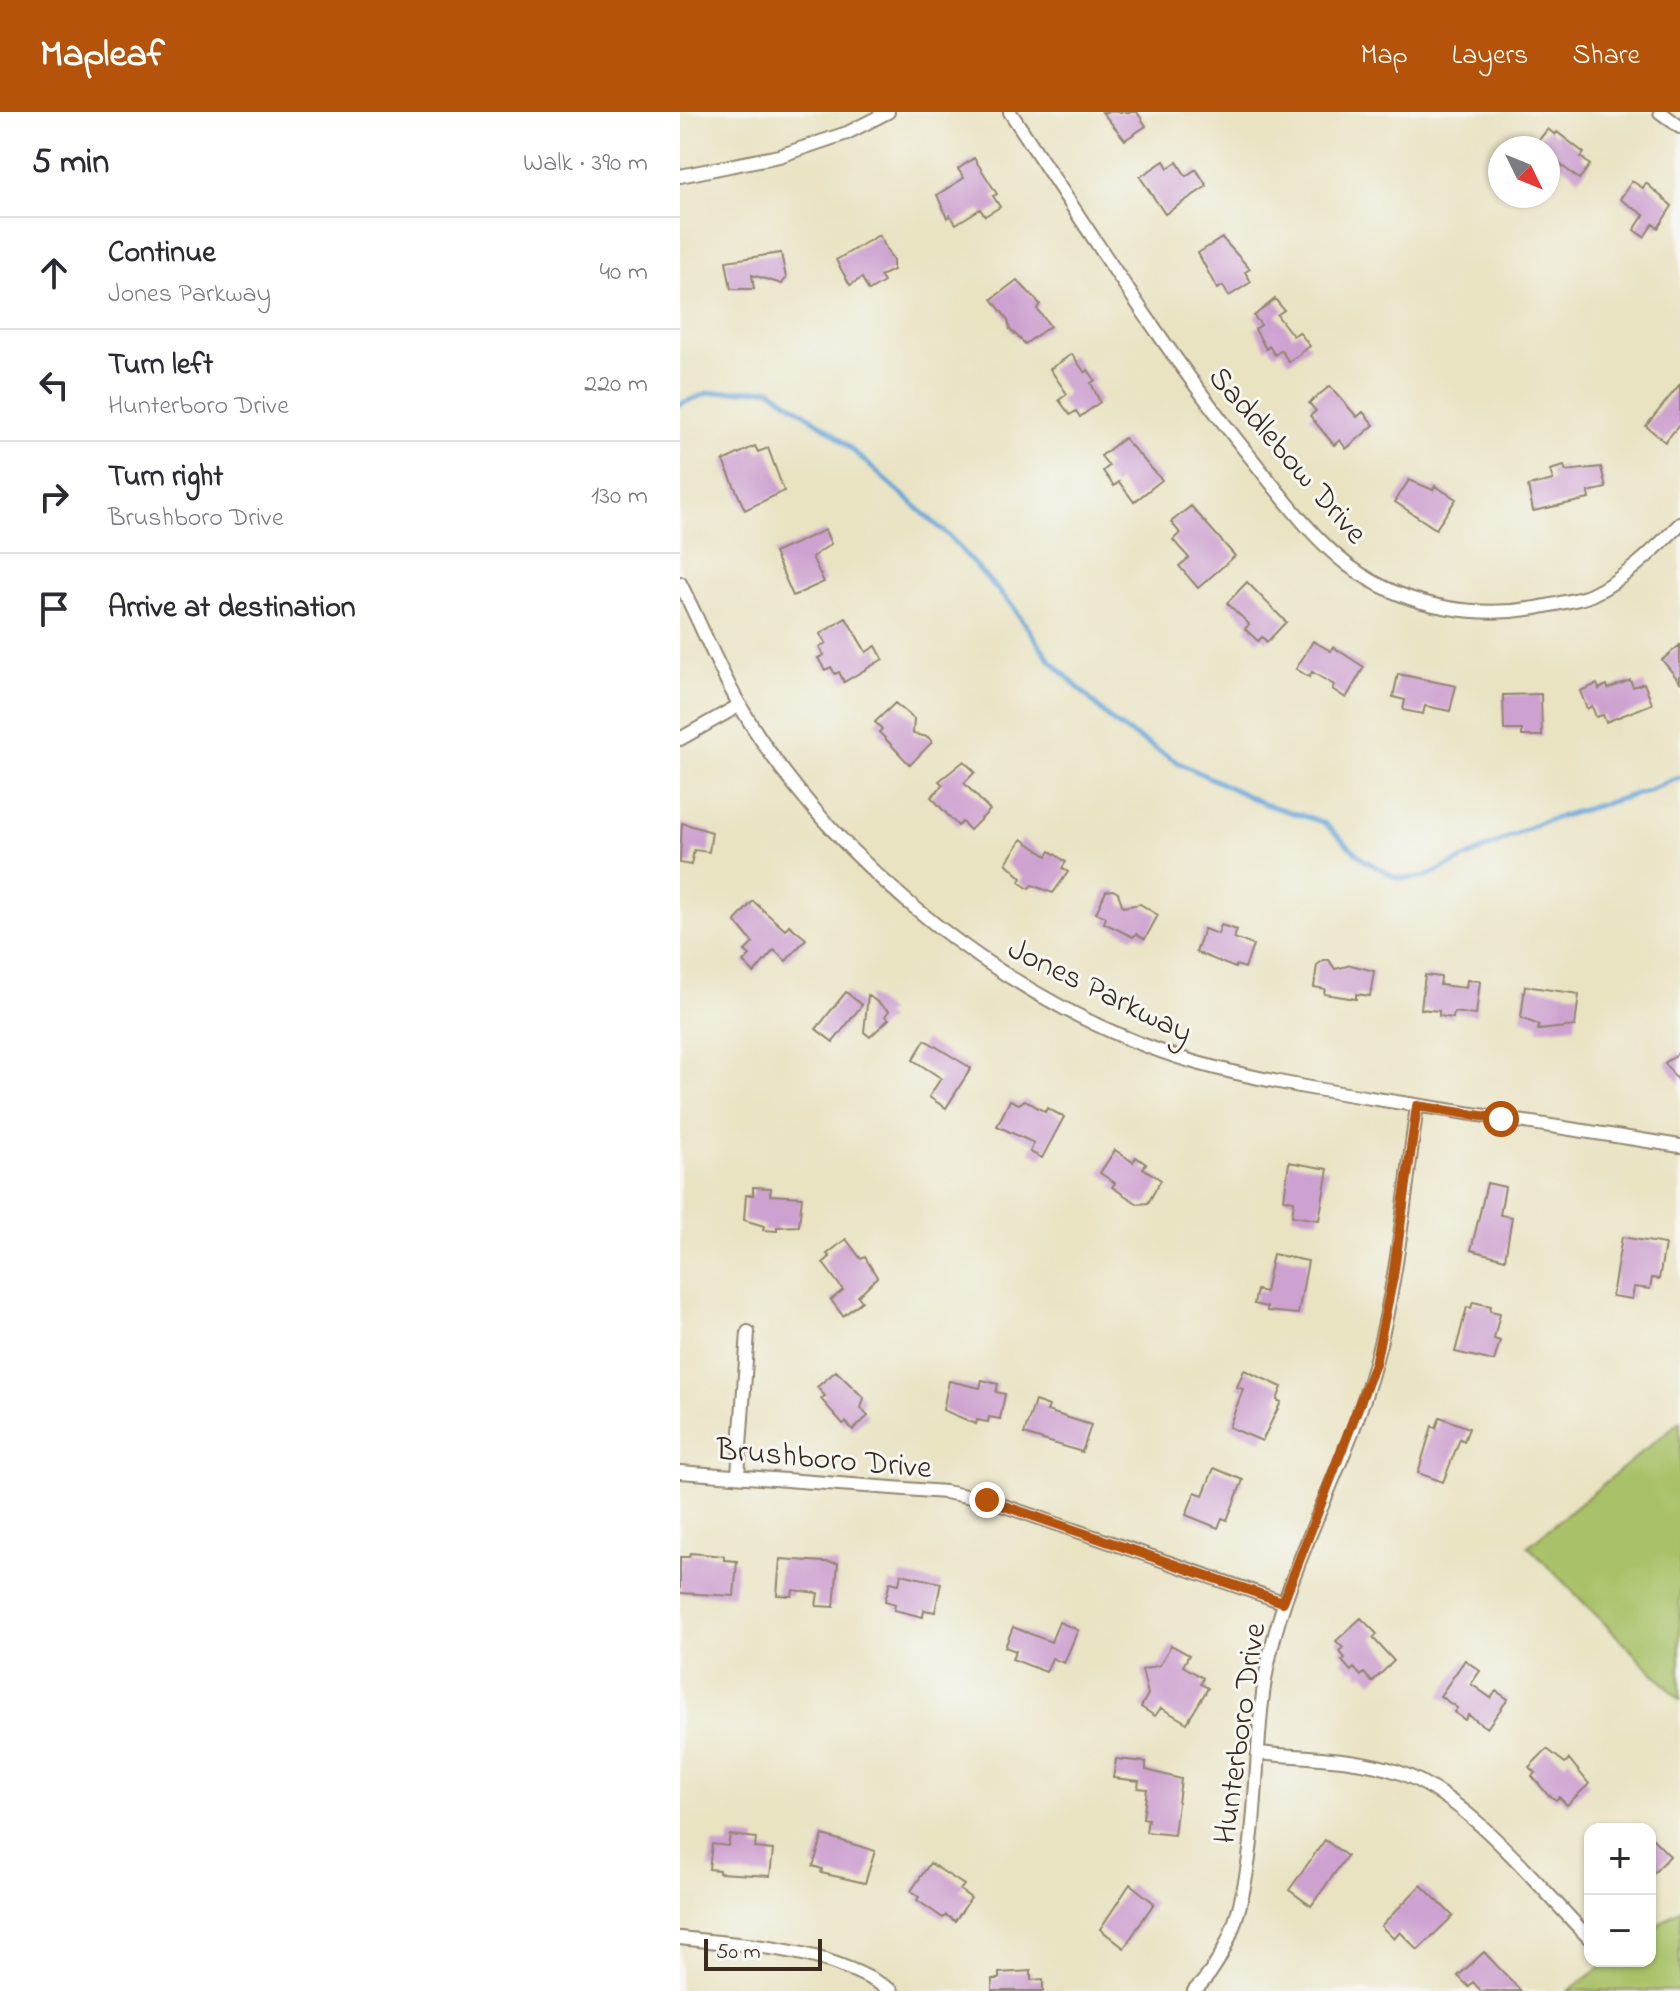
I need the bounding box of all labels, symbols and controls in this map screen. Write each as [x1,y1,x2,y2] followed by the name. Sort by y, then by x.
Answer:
[40,28,165,84] text: Mapleaf
[1360,36,1408,77] text: Map
[1452,36,1528,77] text: Layers
[1572,36,1640,77] text: Share
[1488,136,1560,208] north arrow
[32,139,109,189] text: 5 min
[523,145,648,183] text: Walk · 390 m
[108,232,216,276] text: Continue
[32,251,76,295] icon: ahead
[599,254,648,292] text: 40 m
[108,276,271,314] text: Jones Parkway
[108,344,213,388] text: Turn left
[1196,357,1378,556] street label: Saddlebow Drive
[32,363,76,407] icon: left
[584,366,648,404] text: 220 m
[108,388,289,426] text: Hunterboro Drive
[108,456,223,500] text: Turn right
[32,475,76,519] icon: right
[591,478,648,516] text: 130 m
[108,500,284,538] text: Brushboro Drive
[32,587,76,631] icon: arrive
[108,587,356,631] text: Arrive at destination
[999,927,1200,1057] street label: Jones Parkway
[1483,1101,1519,1137] route start
[713,1428,934,1493] street label: Brushboro Drive
[969,1482,1005,1518] route end
[1203,1619,1280,1847] street label: Hunterboro Drive
[1584,1823,1656,1967] map controls
[1584,1823,1656,1895] button: +
[1584,1895,1656,1967] button: −
[704,1935,822,1971] scale bar
[716,1937,761,1969] text: 50 m

